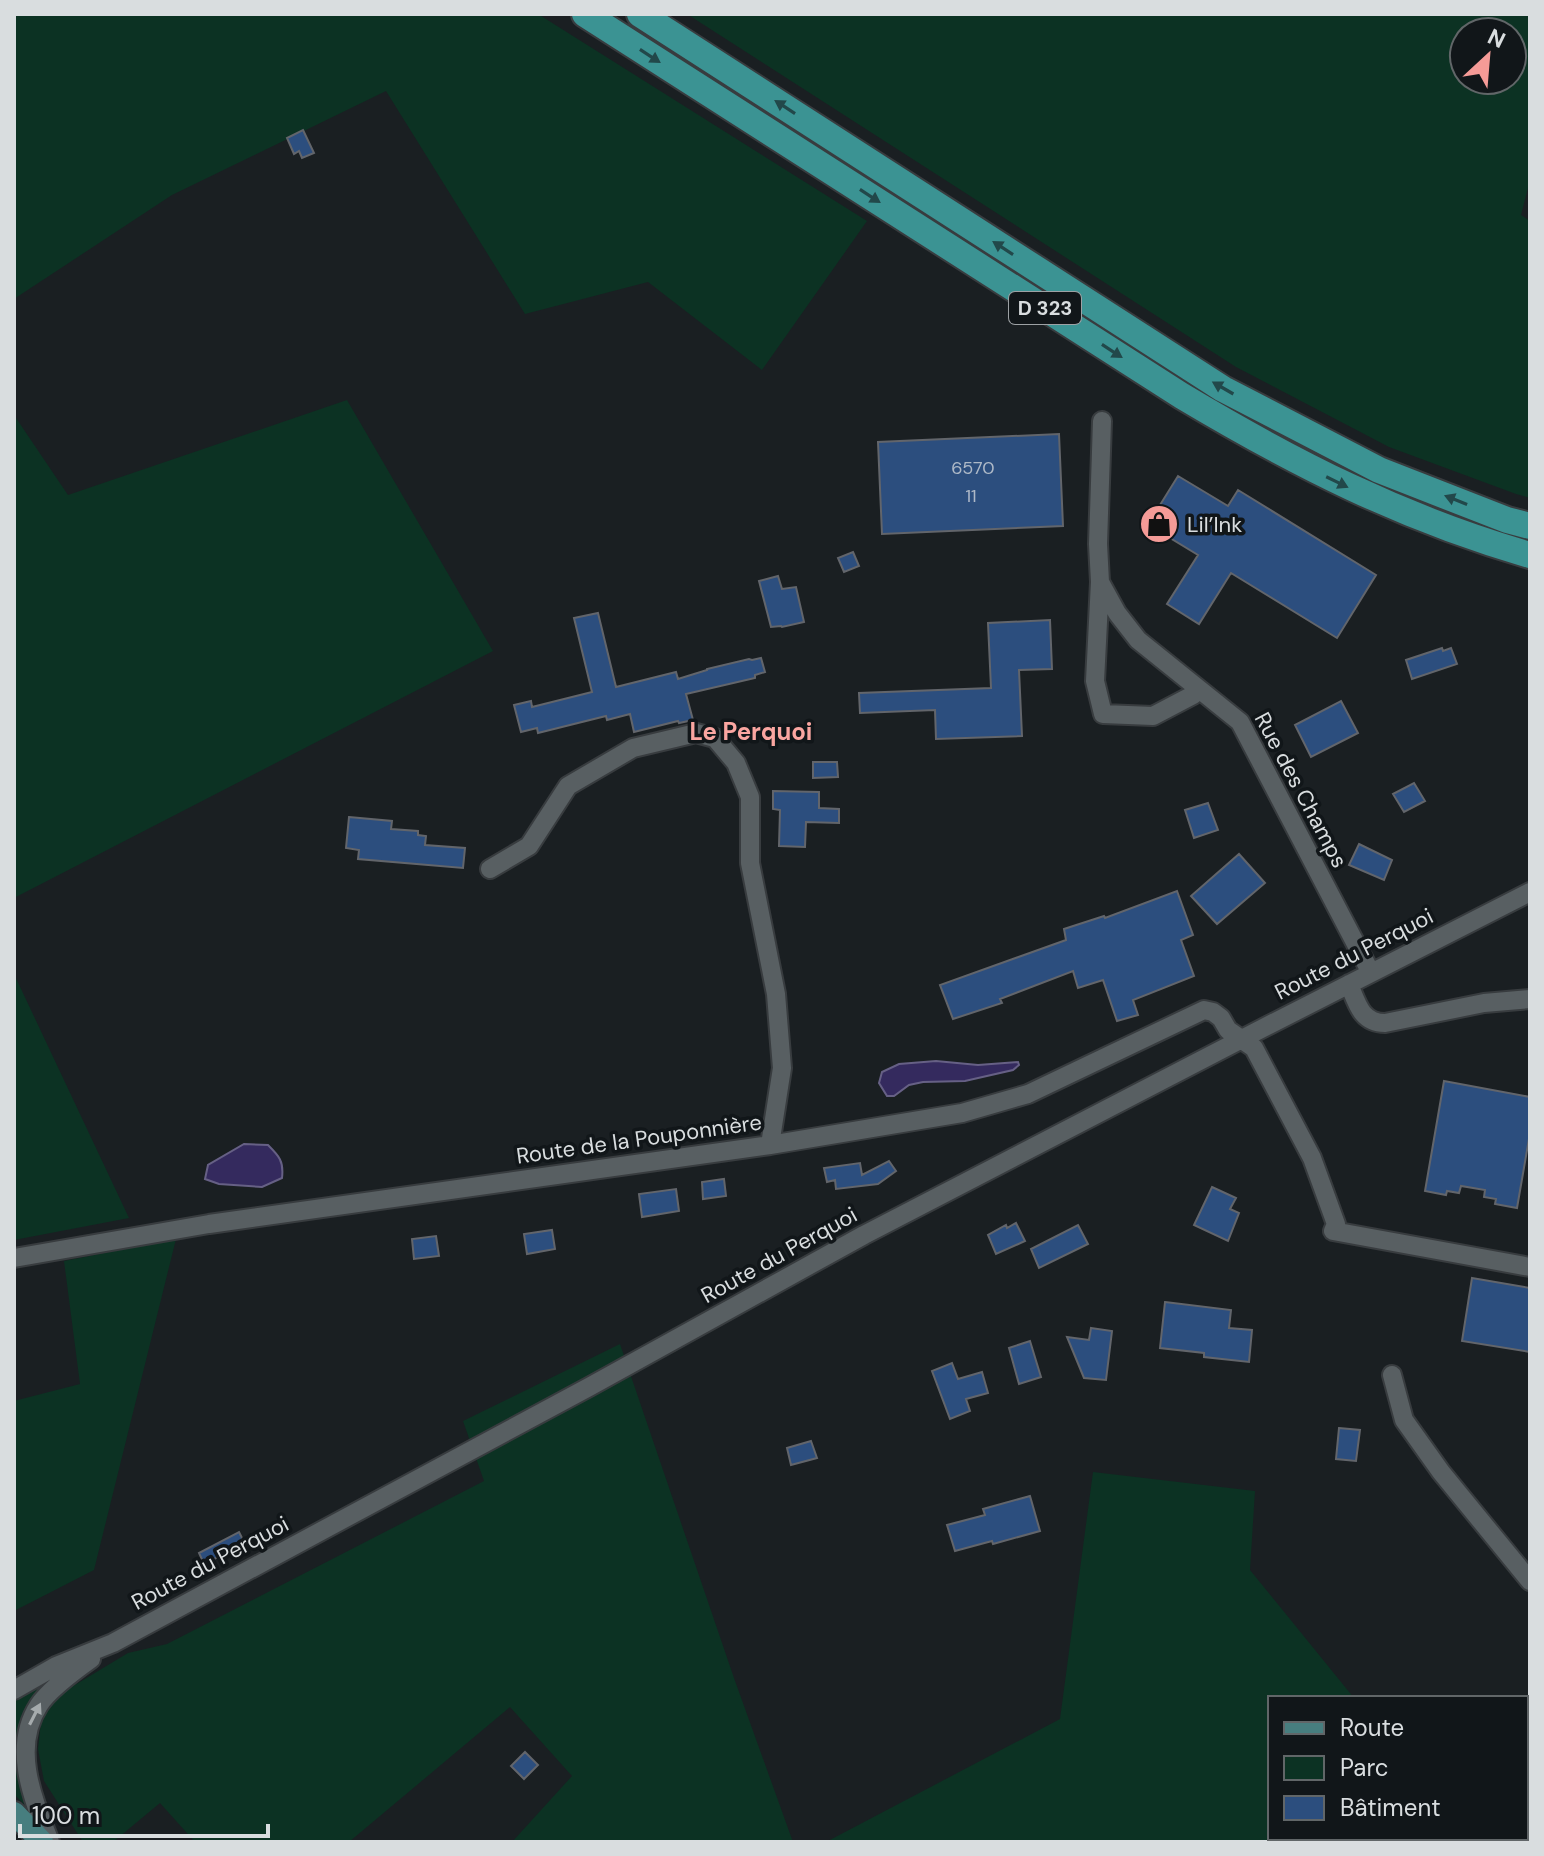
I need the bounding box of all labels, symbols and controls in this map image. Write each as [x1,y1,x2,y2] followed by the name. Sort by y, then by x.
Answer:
[1448,16,1528,96] north arrow
[1483,22,1510,55] text: N
[640,48,661,63] one-way arrow
[774,100,795,115] one-way arrow
[859,188,880,203] one-way arrow
[993,240,1014,255] one-way arrow
[1009,292,1081,324] road number: D 323
[1101,344,1123,358] one-way arrow
[1211,381,1234,395] one-way arrow
[951,456,995,480] house number: 6570
[1325,475,1348,489] one-way arrow
[965,484,977,508] house number: 11
[1444,493,1468,506] one-way arrow
[1138,503,1180,545] shop icon: Lil’Ink
[1187,510,1242,539] place label: Lil’Ink
[1248,707,1354,873] street label: Rue des Champs
[690,716,812,747] district label: Le Perquoi
[1270,902,1438,1006] street label: Route du Perquoi
[514,1107,764,1171] street label: Route de la Pouponnière
[696,1200,862,1310] street label: Route du Perquoi
[126,1509,294,1617] street label: Route du Perquoi
[1268,1696,1528,1840] legend
[28,1702,41,1725] one-way arrow
[1340,1712,1404,1743] text: Route
[1340,1752,1389,1783] text: Parc
[20,1788,268,1838] scale bar
[1340,1792,1441,1823] text: Bâtiment
[32,1800,100,1831] text: 100 m

